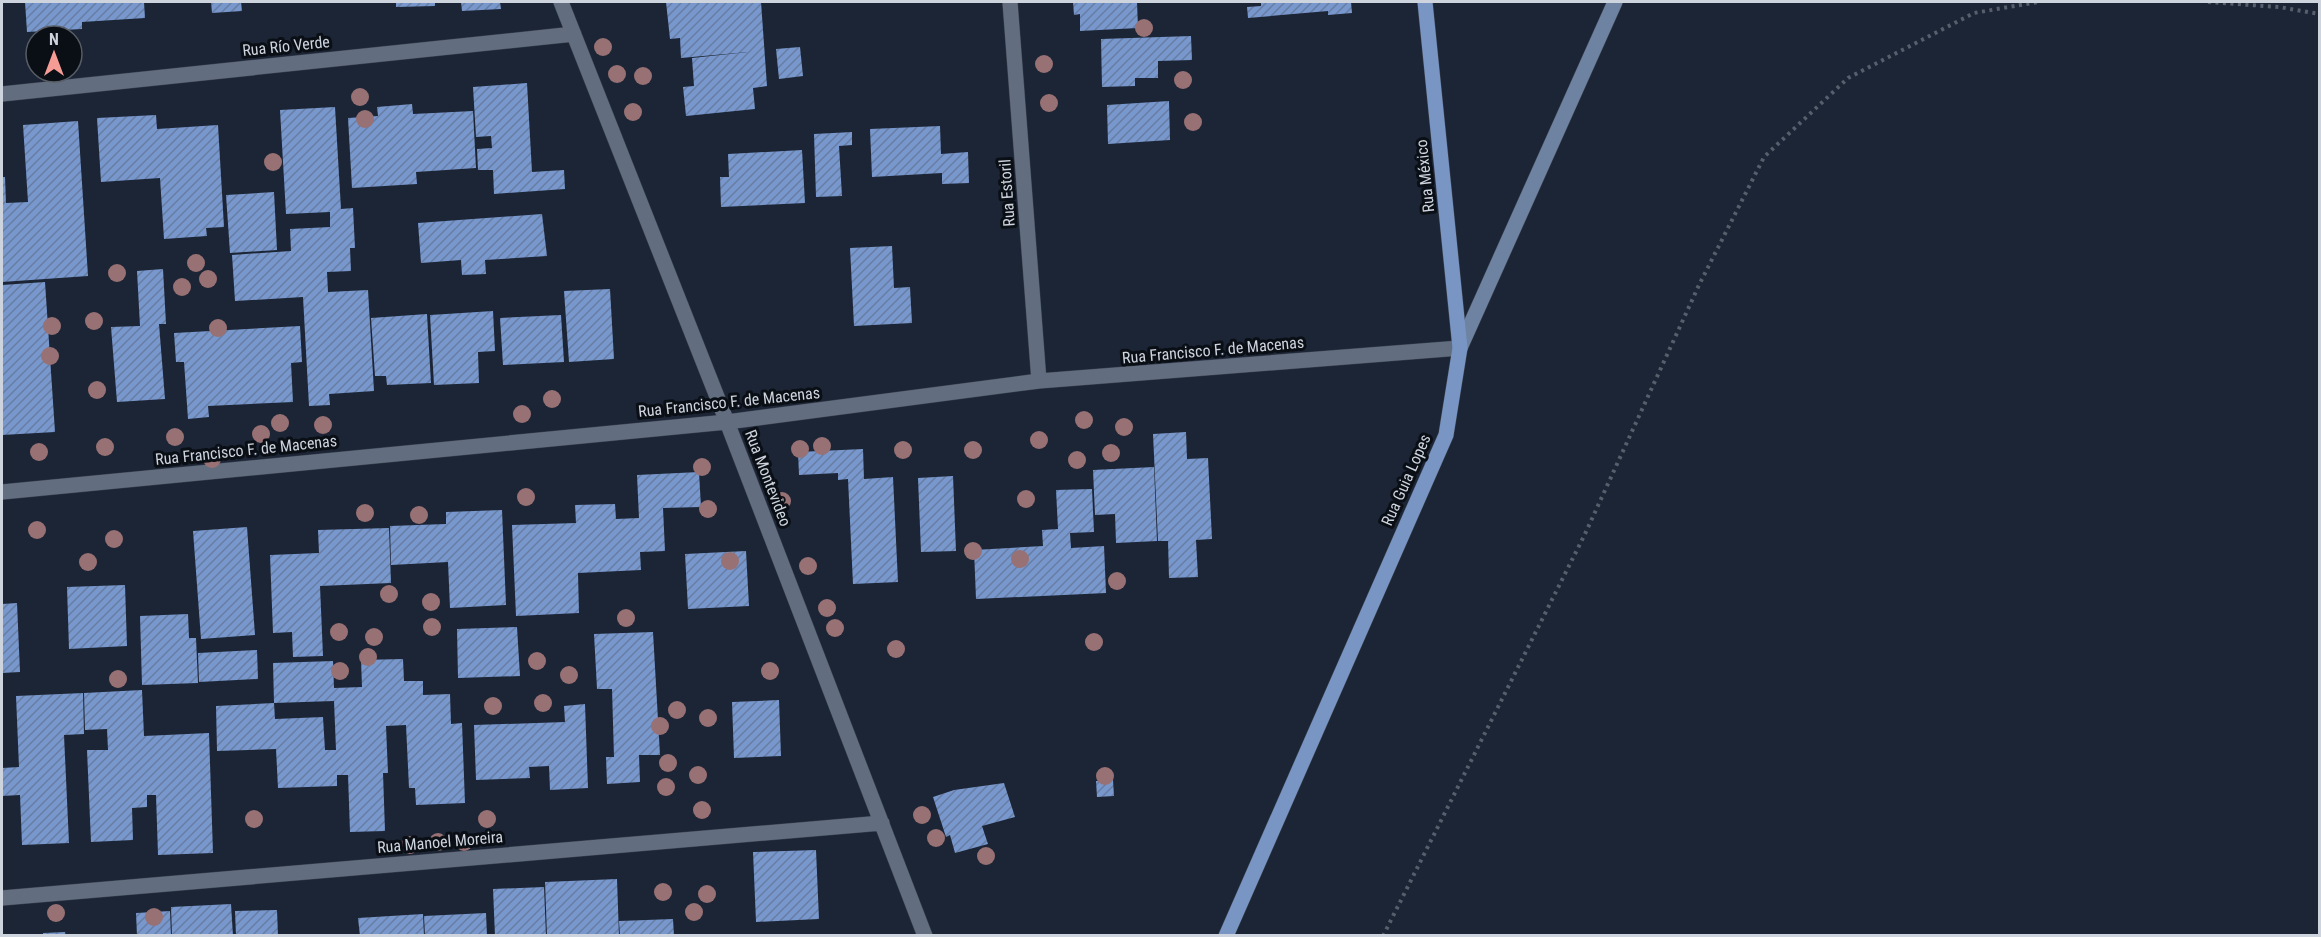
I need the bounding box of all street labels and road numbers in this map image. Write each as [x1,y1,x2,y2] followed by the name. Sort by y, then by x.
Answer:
[241,32,331,60] street label: Rua Río Verde
[1412,139,1438,213] street label: Rua México
[995,159,1019,227] street label: Rua Estoril
[1121,333,1305,367] street label: Rua Francisco F. de Macenas
[637,383,821,421] street label: Rua Francisco F. de Macenas
[741,427,795,529] street label: Rua Montevideo
[154,431,338,469] street label: Rua Francisco F. de Macenas
[1377,431,1435,529] street label: Rua Guia Lopes
[376,827,504,857] street label: Rua Manoel Moreira

